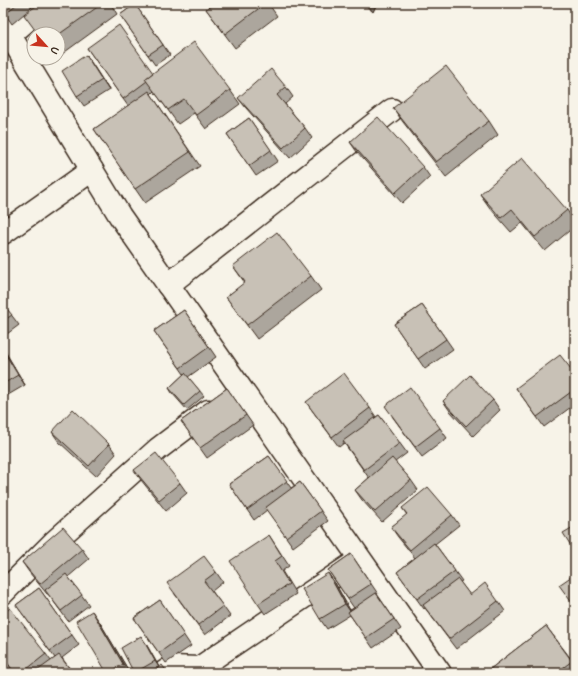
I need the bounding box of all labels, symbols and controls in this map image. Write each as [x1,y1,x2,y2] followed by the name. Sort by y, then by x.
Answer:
[26,26,66,66] north arrow
[47,45,63,56] text: U

